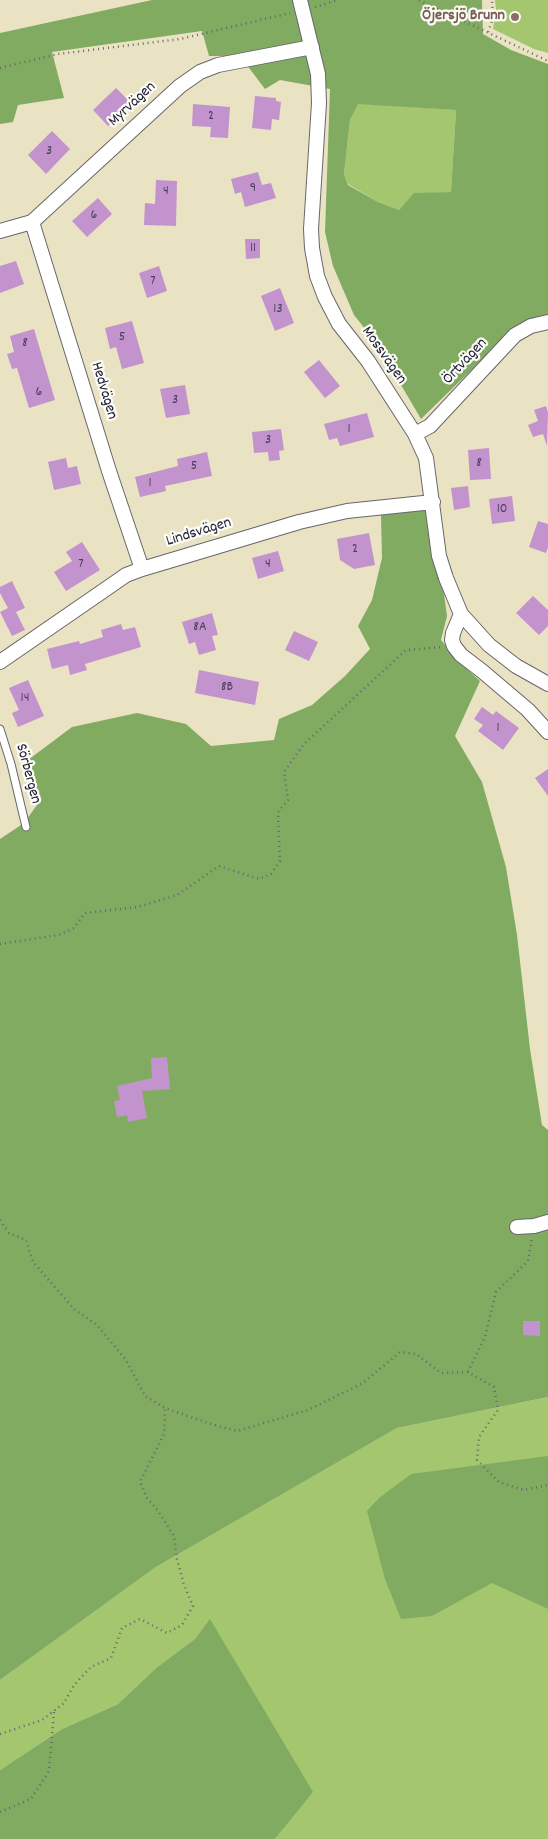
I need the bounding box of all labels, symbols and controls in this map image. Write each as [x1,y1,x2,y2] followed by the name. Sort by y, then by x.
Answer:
[422,7,505,27] place label: Öjersjö Brunn
[509,11,521,23] marker: Öjersjö Brunn
[105,78,161,132] street label: Myrvägen
[208,109,214,125] house number: 2
[46,144,52,160] house number: 3
[250,181,256,197] house number: 9
[163,184,169,200] house number: 4
[91,208,97,224] house number: 6
[250,241,256,257] house number: 11
[150,274,156,290] house number: 7
[273,302,283,318] house number: 13
[356,323,410,389] street label: Mossvägen
[119,330,125,346] house number: 5
[440,335,492,389] street label: Örtvägen
[22,336,28,352] house number: 8
[85,360,121,422] street label: Hedvägen
[36,385,42,401] house number: 6
[172,393,178,409] house number: 3
[347,422,351,438] house number: 1
[265,433,271,449] house number: 3
[476,456,482,472] house number: 8
[191,459,197,475] house number: 5
[148,476,152,492] house number: 1
[497,502,507,518] house number: 10
[164,514,234,552] street label: Lindsvägen
[352,542,358,558] house number: 2
[78,557,84,573] house number: 7
[265,557,271,573] house number: 4
[193,620,207,636] house number: 8A
[221,680,233,696] house number: 8B
[21,691,29,707] house number: 14
[496,721,500,737] house number: 1
[10,742,44,806] street label: Sörbergen

